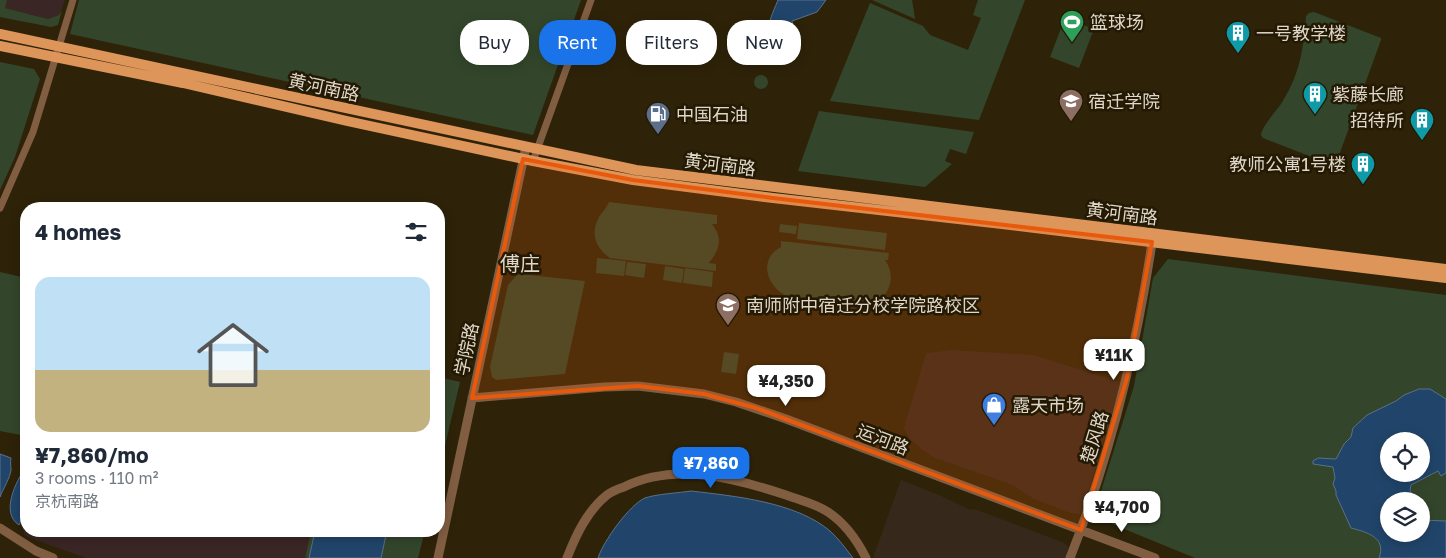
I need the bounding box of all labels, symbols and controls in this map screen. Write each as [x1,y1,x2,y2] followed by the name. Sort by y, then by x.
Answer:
[1059,9,1085,43] sports icon: 篮球场
[1090,11,1144,33] place label: 篮球场
[460,20,529,65] chip: Buy
[539,20,616,65] chip: Rent
[626,20,717,65] chip: Filters
[727,20,801,65] chip: New
[1225,20,1251,54] building icon: 一号教学楼
[1256,22,1346,44] place label: 一号教学楼
[286,69,362,105] street label: 黄河南路
[1302,81,1328,115] building icon: 紫藤长廊
[1332,83,1404,105] place label: 紫藤长廊
[1058,88,1084,122] school or university icon: 宿迁学院
[1088,90,1160,112] place label: 宿迁学院
[645,101,671,135] fuel station icon: 中国石油
[676,103,748,125] place label: 中国石油
[1409,107,1435,141] building icon: 招待所
[1350,109,1404,131] place label: 招待所
[683,149,757,179] street label: 黄河南路
[1350,151,1376,185] building icon: 教师公寓1号楼
[1229,153,1346,175] place label: 教师公寓1号楼
[1085,198,1159,228] street label: 黄河南路
[402,218,430,246] icon: filters
[35,219,121,245] text: 4 homes
[500,251,540,275] district label: 傅庄
[715,292,741,326] school or university icon: 南师附中宿迁分校学院路校区
[746,294,980,316] place label: 南师附中宿迁分校学院路校区
[188,310,278,400] icon: home
[450,320,482,378] street label: 学院路
[1084,338,1144,381] pin: ¥11K
[1095,345,1133,365] text: ¥11K
[745,364,827,407] pin: ¥4,350
[758,371,814,391] text: ¥4,350
[981,392,1007,426] shop icon: 露天市场
[1012,394,1084,416] place label: 露天市场
[1076,408,1112,466] street label: 楚风路
[854,419,912,459] street label: 运河路
[1380,432,1430,542] map controls
[1380,432,1430,482] button: locate
[35,442,149,468] text: ¥7,860/mo
[670,446,752,489] pin: ¥7,860
[683,453,739,473] text: ¥7,860
[35,468,158,488] text: 3 rooms · 110 m²
[1081,490,1163,533] pin: ¥4,700
[35,491,99,511] text: 京杭南路
[1380,492,1430,542] button: layers
[1094,497,1150,517] text: ¥4,700

